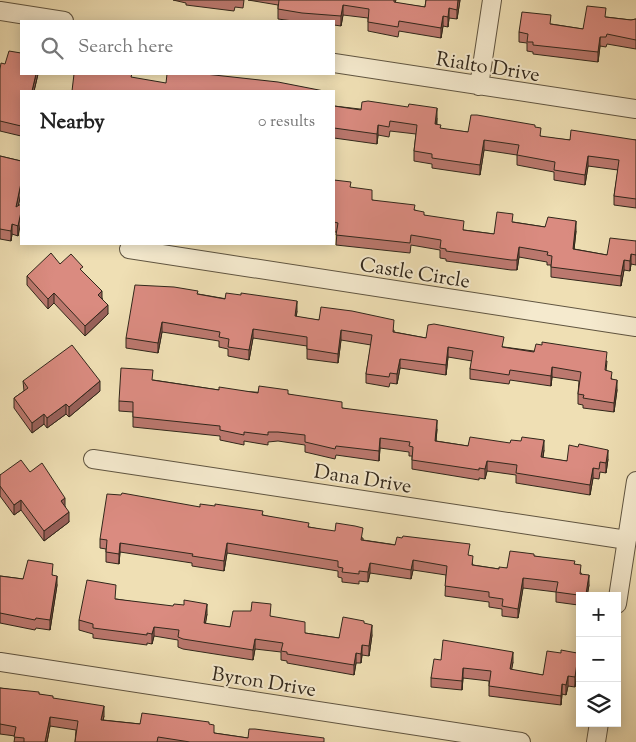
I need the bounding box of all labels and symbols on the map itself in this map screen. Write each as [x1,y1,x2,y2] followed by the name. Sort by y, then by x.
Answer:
[434,46,542,91] street label: Rialto Drive
[357,251,472,297] street label: Castle Circle
[312,458,414,502] street label: Dana Drive
[209,661,318,706] street label: Byron Drive

